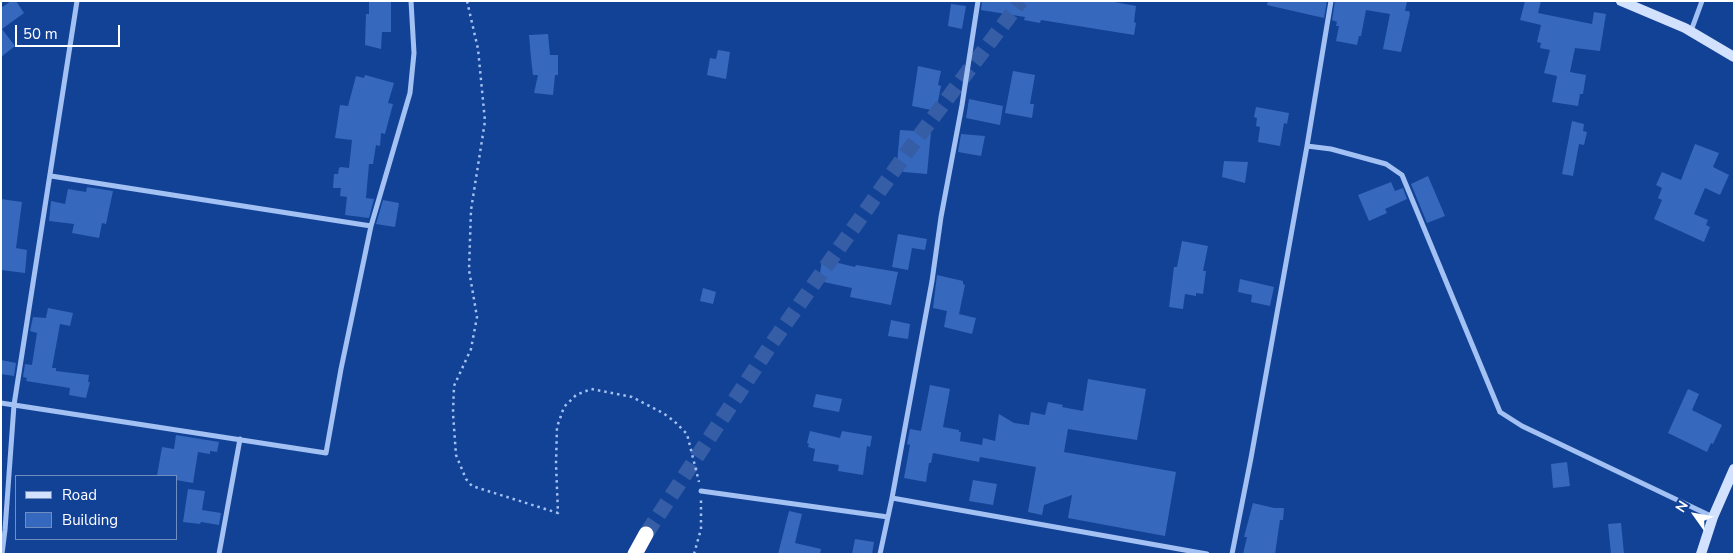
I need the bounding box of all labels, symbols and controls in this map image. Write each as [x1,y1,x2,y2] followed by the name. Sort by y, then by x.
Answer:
[18,15,122,47] scale bar
[23,24,58,44] text: 50 m
[15,475,178,540] legend
[62,485,97,505] text: Road
[1670,490,1720,540] north arrow
[1671,497,1693,516] text: N
[62,510,118,530] text: Building

